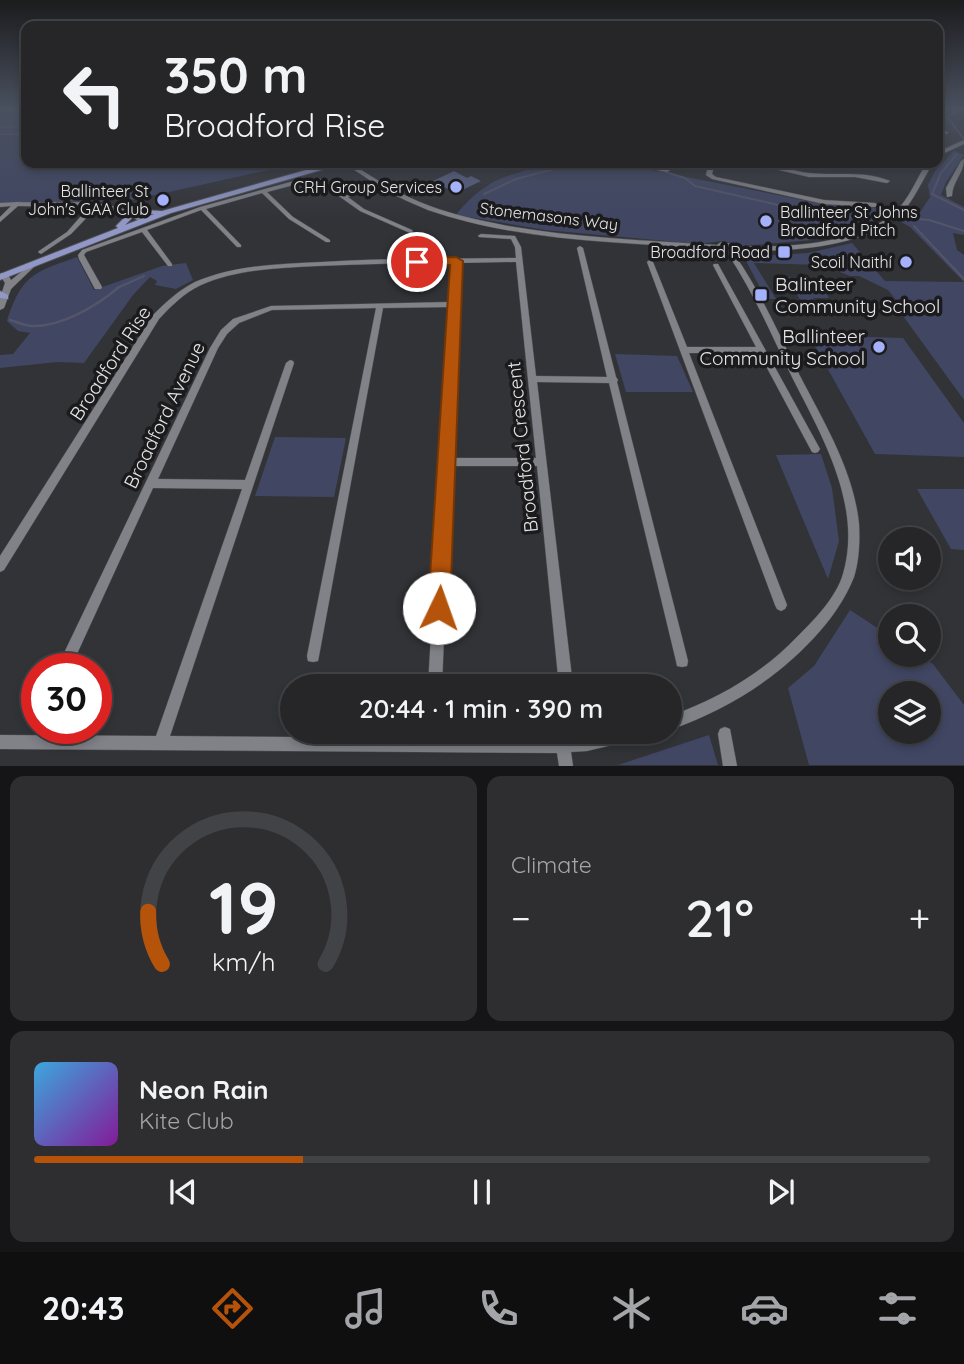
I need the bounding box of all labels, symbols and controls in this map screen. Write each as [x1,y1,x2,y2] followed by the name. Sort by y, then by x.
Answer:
[164,44,308,105] text: 350 m
[49,49,140,140] icon: left
[164,105,385,145] text: Broadford Rise
[293,177,442,197] place label: CRH Group Services
[448,179,464,195] marker: CRH Group Services
[28,181,149,219] place label: Ballinteer St John's GAA Club
[155,192,171,208] marker: Ballinteer St John's GAA Club
[479,198,619,234] street label: Stonemasons Way
[780,202,918,240] place label: Ballinteer St Johns Broadford Pitch
[758,213,774,229] marker: Ballinteer St Johns Broadford Pitch
[387,232,447,292] pin
[650,242,770,262] place label: Broadford Road
[398,243,436,281] icon: arrive
[776,244,792,260] marker: Broadford Road
[811,252,893,272] place label: Scoil Naithí
[898,254,914,270] marker: Scoil Naithí
[775,272,940,318] place label: Balinteer Community School
[753,287,769,303] marker: Balinteer Community School
[64,301,156,425] street label: Broadford Rise
[700,324,866,370] place label: Ballinteer Community School
[118,338,210,492] street label: Broadford Avenue
[871,339,887,355] marker: Ballinteer Community School
[501,360,543,534] street label: Broadford Crescent
[878,527,941,744] map controls
[878,527,941,590] button: sound
[402,571,476,645] position arrow
[878,604,941,667] button: search
[21,653,112,744] speed limit sign: 30
[878,681,941,744] button: layers
[359,692,603,725] text: 20:44 · 1 min · 390 m
[511,850,592,879] text: Climate
[209,862,278,953] text: 19
[685,885,754,950] text: 21°
[511,894,531,942] text: −
[909,894,930,942] text: +
[212,946,275,977] text: km/h
[139,1073,268,1106] text: Neon Rain
[139,1106,234,1135] text: Kite Club
[164,1173,202,1211] icon: previous
[463,1173,501,1211] icon: pause
[762,1173,800,1211] icon: next
[208,1284,257,1333] icon: directions
[341,1284,390,1333] icon: music
[474,1284,523,1333] icon: phone
[607,1284,656,1333] icon: climate
[740,1284,789,1333] icon: car
[873,1284,922,1333] icon: filters
[42,1288,125,1328] text: 20:43

